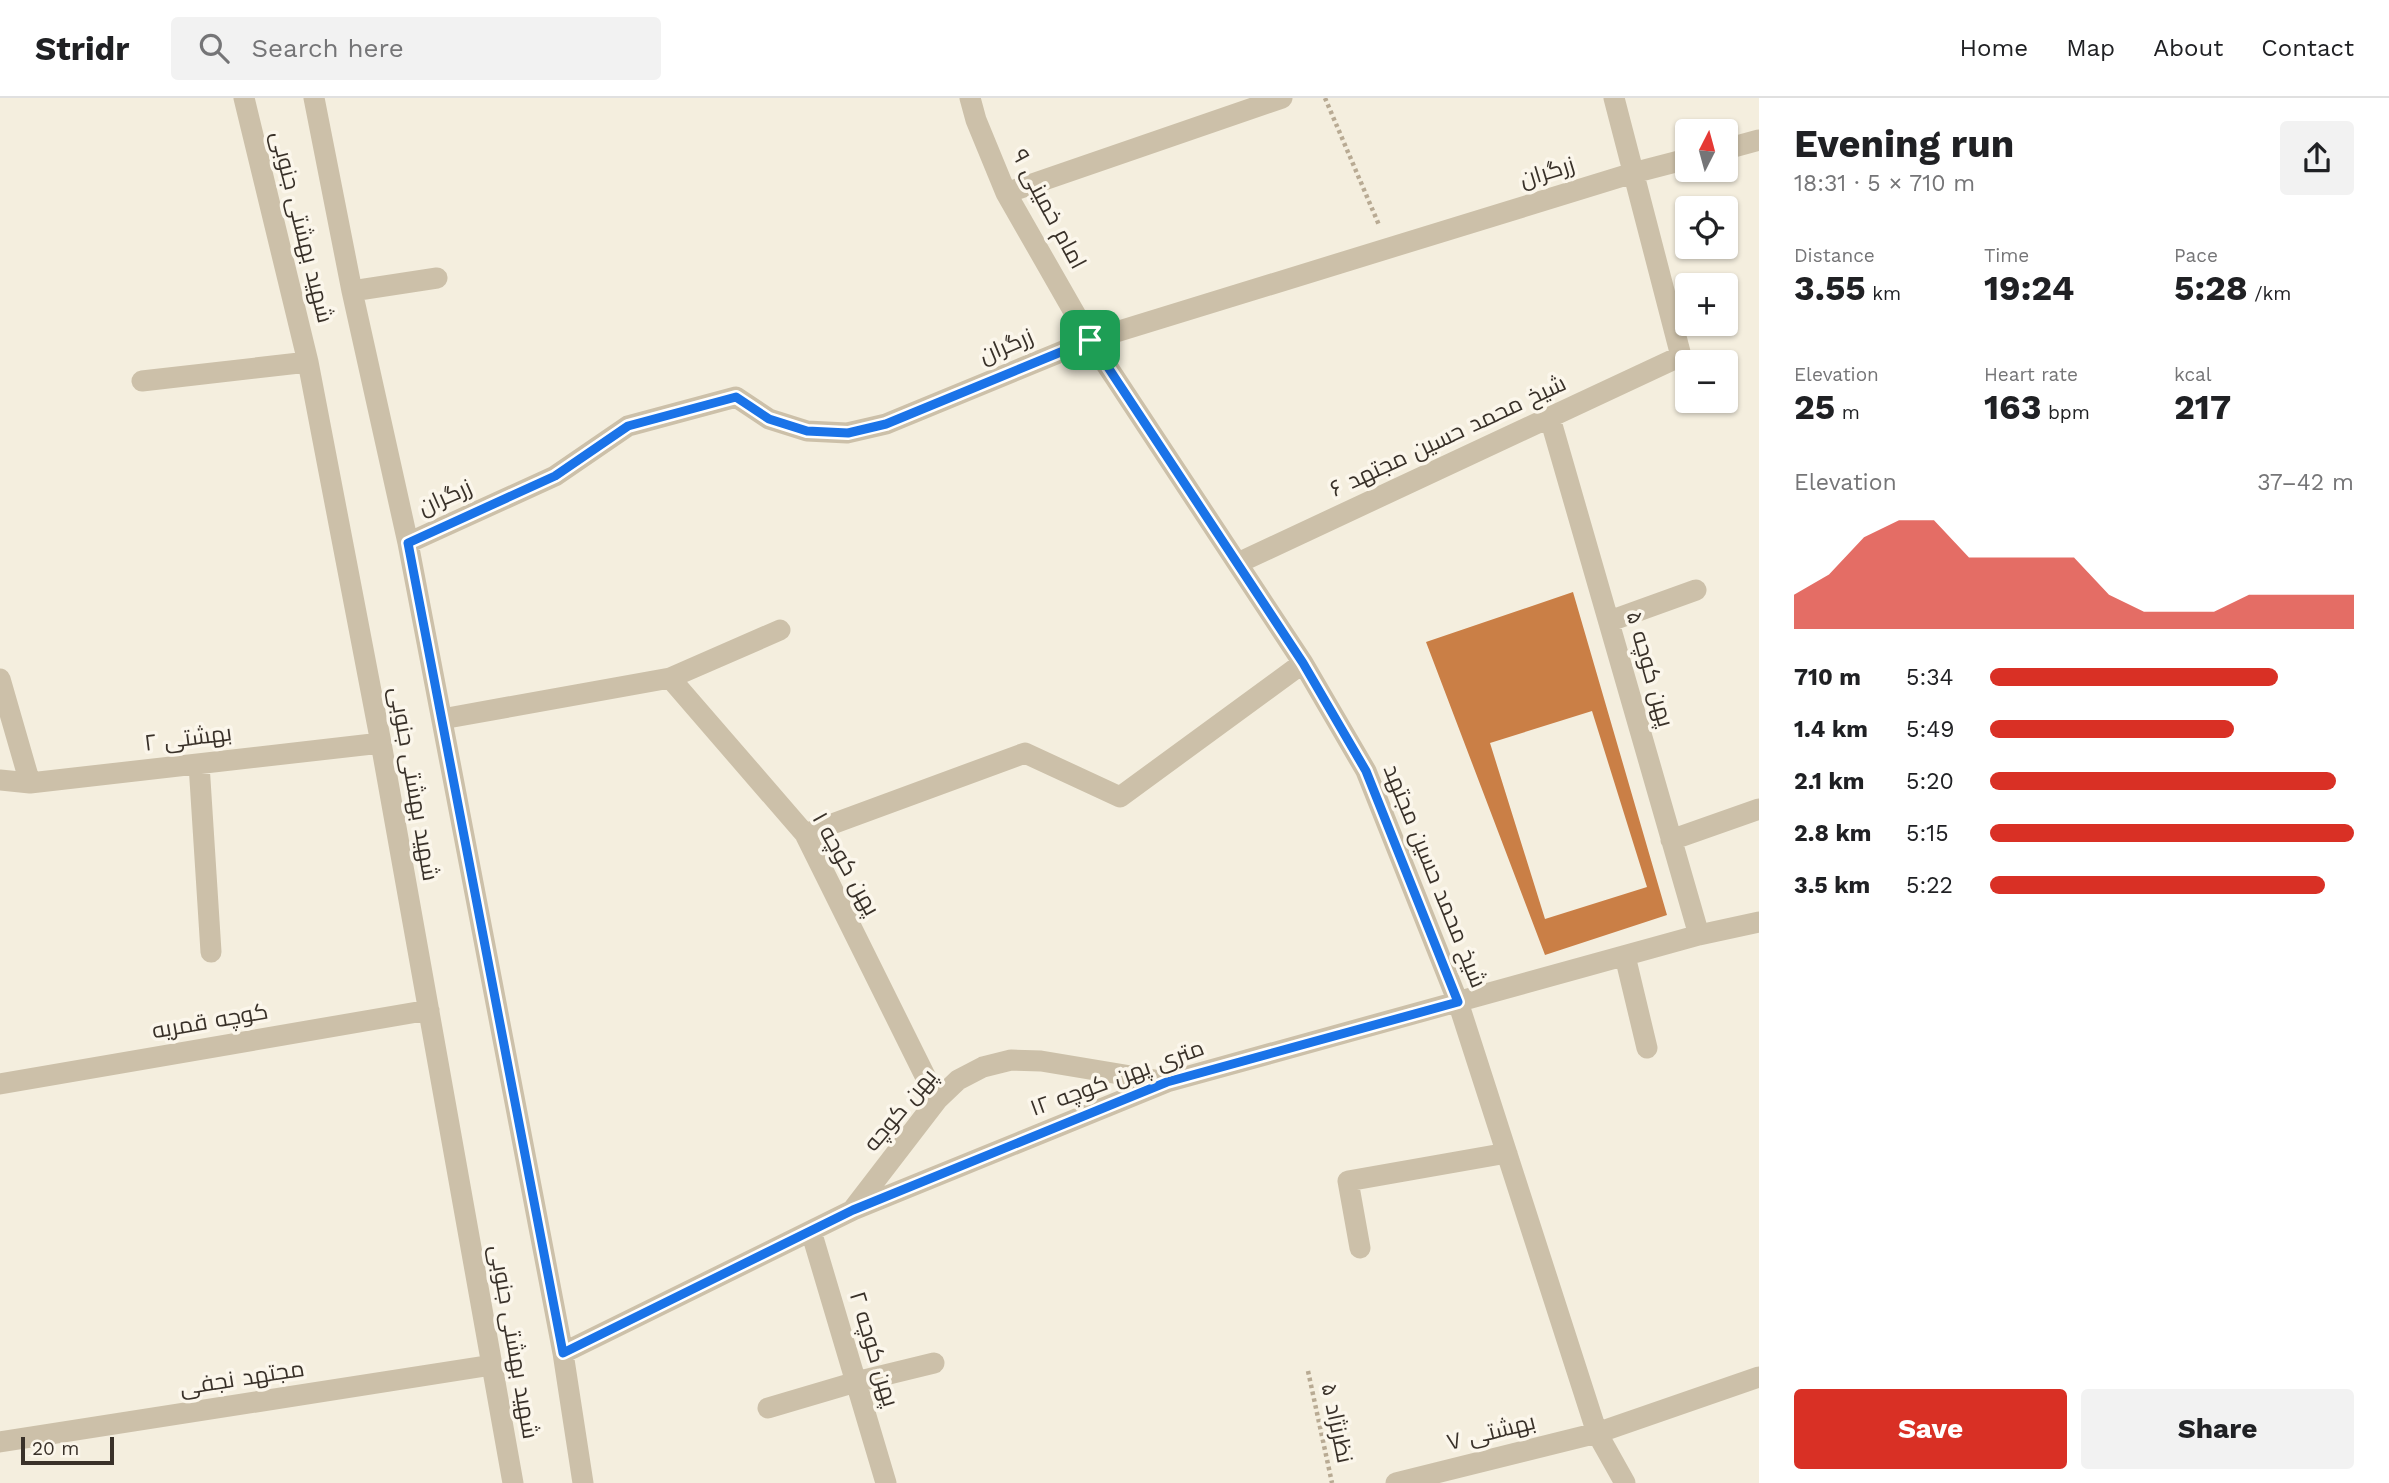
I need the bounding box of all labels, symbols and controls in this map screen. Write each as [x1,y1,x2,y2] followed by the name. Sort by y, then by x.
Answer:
[171,17,661,80] search box
[35,29,129,68] text: Stridr
[195,29,233,67] icon: search
[251,33,404,63] text: Search here
[1960,34,2028,62] text: Home
[2066,34,2115,62] text: Map
[2153,34,2223,62] text: About
[2261,34,2354,62] text: Contact
[1675,119,1738,182] north arrow
[1675,119,1738,413] map controls
[2280,121,2354,195] button: share
[1794,122,2014,166] text: Evening run
[265,128,339,326] street label: شهید بهشتی جنوبی
[1004,144,1092,275] street label: امام خمینی ۹
[1516,151,1578,193] street label: زرگران
[1794,170,1975,197] text: 18:31 · 5 × 710 m
[1675,196,1738,259] button: locate
[1794,244,1875,267] text: Distance
[1984,244,2029,267] text: Time
[2174,244,2218,267] text: Pace
[1794,267,1866,309] text: 3.55
[1984,267,2074,309] text: 19:24
[2174,267,2248,309] text: 5:28
[1675,273,1738,336] button: +
[1866,282,1901,305] text: km
[2248,282,2291,305] text: /km
[1060,310,1120,370] pin
[1071,321,1109,359] icon: arrive
[975,323,1037,369] street label: زرگران
[1675,350,1738,413] button: −
[1794,363,1879,386] text: Elevation
[1984,363,2078,386] text: Heart rate
[2174,363,2212,386] text: kcal
[1326,369,1571,504] street label: شیخ محمد حسین مجتهد ۶
[1794,386,1835,428] text: 25
[1984,386,2041,428] text: 163
[2174,386,2231,428] text: 217
[1835,401,1860,424] text: m
[2041,401,2090,424] text: bpm
[1794,469,1897,496] text: Elevation
[2257,469,2354,496] text: 37–42 m
[414,473,476,521] street label: زرگران
[1620,608,1679,730] street label: پهن کوچه ۵
[1794,664,1861,691] text: 710 m
[1906,664,1954,691] text: 5:34
[384,685,444,883] street label: شهید بهشتی جنوبی
[1794,716,1868,743] text: 1.4 km
[1906,716,1954,743] text: 5:49
[143,719,233,757] street label: بهشتی ۲
[1376,760,1492,992] street label: شیخ محمد حسین مجتهد
[1794,768,1865,795] text: 2.1 km
[1906,768,1954,795] text: 5:20
[806,808,885,921] street label: پهن کوچه ۱
[1794,820,1871,847] text: 2.8 km
[1906,820,1949,847] text: 5:15
[1794,872,1870,899] text: 3.5 km
[1906,872,1953,899] text: 5:22
[150,998,270,1045] street label: کوچه قمریه
[1026,1034,1208,1123] street label: ۱۲ متری پهن کوچه
[858,1063,943,1157] street label: پهن کوچه
[484,1243,544,1441] street label: شهید بهشتی جنوبی
[843,1288,904,1410] street label: پهن کوچه ۲
[178,1355,306,1401] street label: مجتهد نجفی
[1315,1381,1359,1465] street label: نظرنژاد ۵
[1794,1389,2067,1469] button: Save
[2081,1389,2354,1469] button: Share
[1444,1408,1538,1456] street label: بهشتی ۷
[21,1434,114,1466] scale bar
[32,1437,79,1460] text: 20 m

